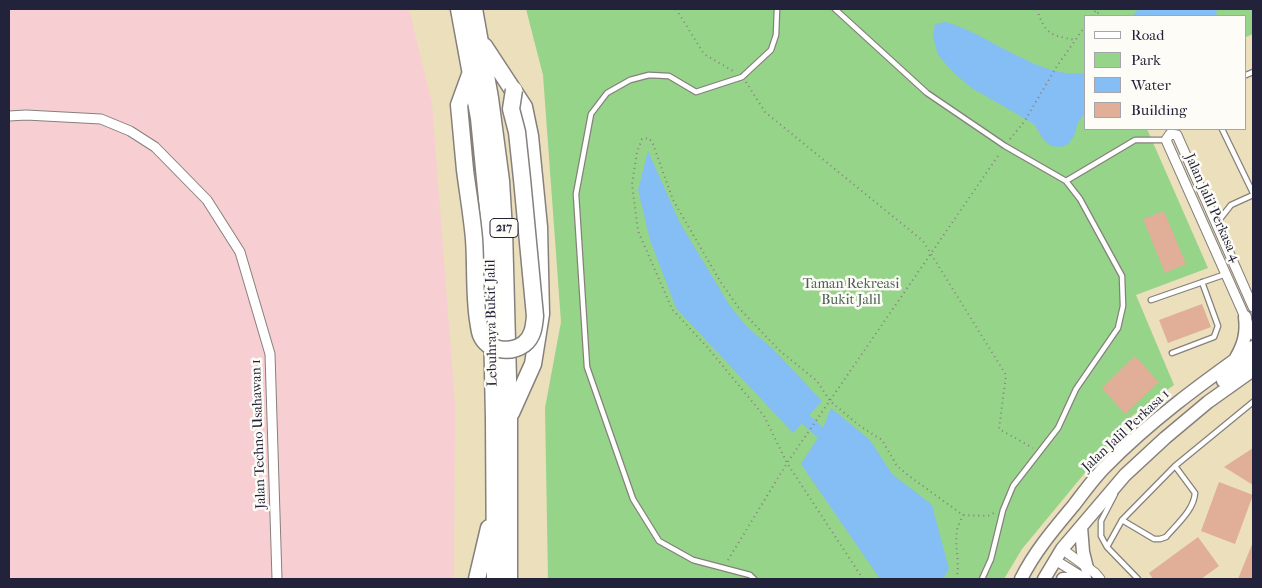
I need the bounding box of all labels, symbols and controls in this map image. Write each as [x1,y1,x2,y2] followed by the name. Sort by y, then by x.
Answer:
[1084,15,1247,130] legend
[1131,26,1164,44] text: Road
[1131,51,1161,69] text: Park
[1131,76,1171,94] text: Water
[1131,101,1187,119] text: Building
[1181,151,1243,265] street label: Jalan Jalil Perkasa 4
[490,218,518,238] road number: 217
[482,259,502,387] street label: Lebuhraya Bukit Jalil
[803,277,899,310] park label: Taman Rekreasi Bukit Jalil
[248,359,270,509] street label: Jalan Techno Usahawan 1
[1079,386,1173,476] street label: Jalan Jalil Perkasa 1

